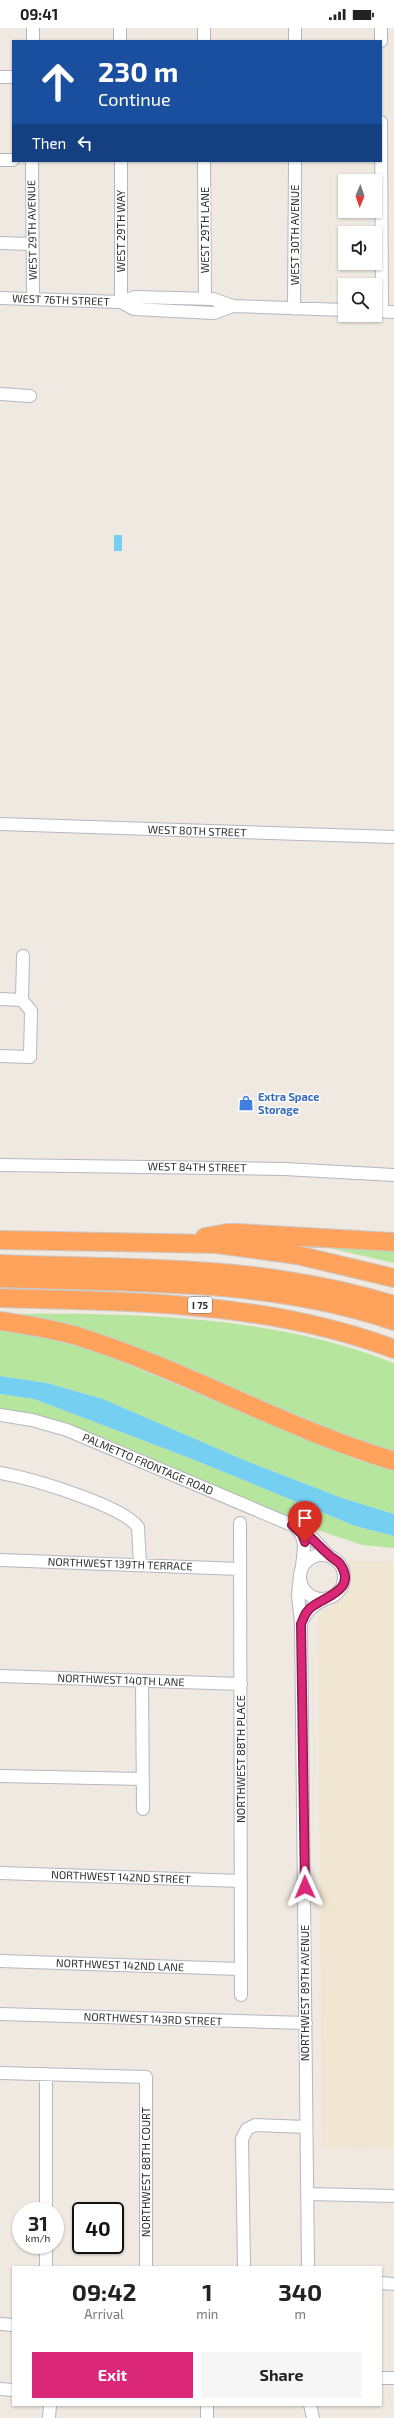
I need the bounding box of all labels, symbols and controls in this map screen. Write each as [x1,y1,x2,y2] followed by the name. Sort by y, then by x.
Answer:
[20,5,58,23] text: 09:41
[98,54,179,88] text: 230 m
[32,56,84,108] icon: ahead
[98,88,171,110] text: Continue
[74,132,96,154] icon: left
[32,134,66,152] text: Then
[338,174,382,218] north arrow
[338,174,382,322] map controls
[24,180,39,280] street label: WEST 29TH AVENUE
[288,185,301,285] street label: WEST 30TH AVENUE
[198,187,211,273] street label: WEST 29TH LANE
[114,189,127,272] street label: WEST 29TH WAY
[338,226,382,270] button: sound
[338,278,382,322] button: search
[12,291,111,308] street label: WEST 76TH STREET
[147,822,247,839] street label: WEST 80TH STREET
[258,1090,319,1116] place label: Extra Space Storage
[237,1094,255,1112] shop icon: Extra Space Storage
[147,1159,247,1174] street label: WEST 84TH STREET
[188,1297,212,1313] road number: I 75
[81,1430,216,1497] street label: PALMETTO FRONTAGE ROAD
[288,1501,322,1542] pin
[294,1507,316,1529] icon: arrive
[47,1554,193,1573] street label: NORTHWEST 139TH TERRACE
[57,1671,185,1688] street label: NORTHWEST 140TH LANE
[234,1695,247,1823] street label: NORTHWEST 88TH PLACE
[284,1866,326,1908] position arrow
[51,1868,192,1885] street label: NORTHWEST 142ND STREET
[298,1925,311,2061] street label: NORTHWEST 89TH AVENUE
[56,1956,184,1973] street label: NORTHWEST 142ND LANE
[83,2010,223,2027] street label: NORTHWEST 143RD STREET
[139,2106,152,2237] street label: NORTHWEST 88TH COURT
[72,2202,124,2254] speed limit sign: 40
[28,2211,48,2235] text: 31
[26,2232,50,2244] text: km/h
[72,2277,136,2306] text: 09:42
[202,2277,213,2306] text: 1
[278,2277,322,2306] text: 340
[84,2306,124,2322] text: Arrival
[196,2306,218,2322] text: min
[295,2306,306,2322] text: m
[32,2352,193,2398] button: Exit
[201,2352,362,2398] button: Share

